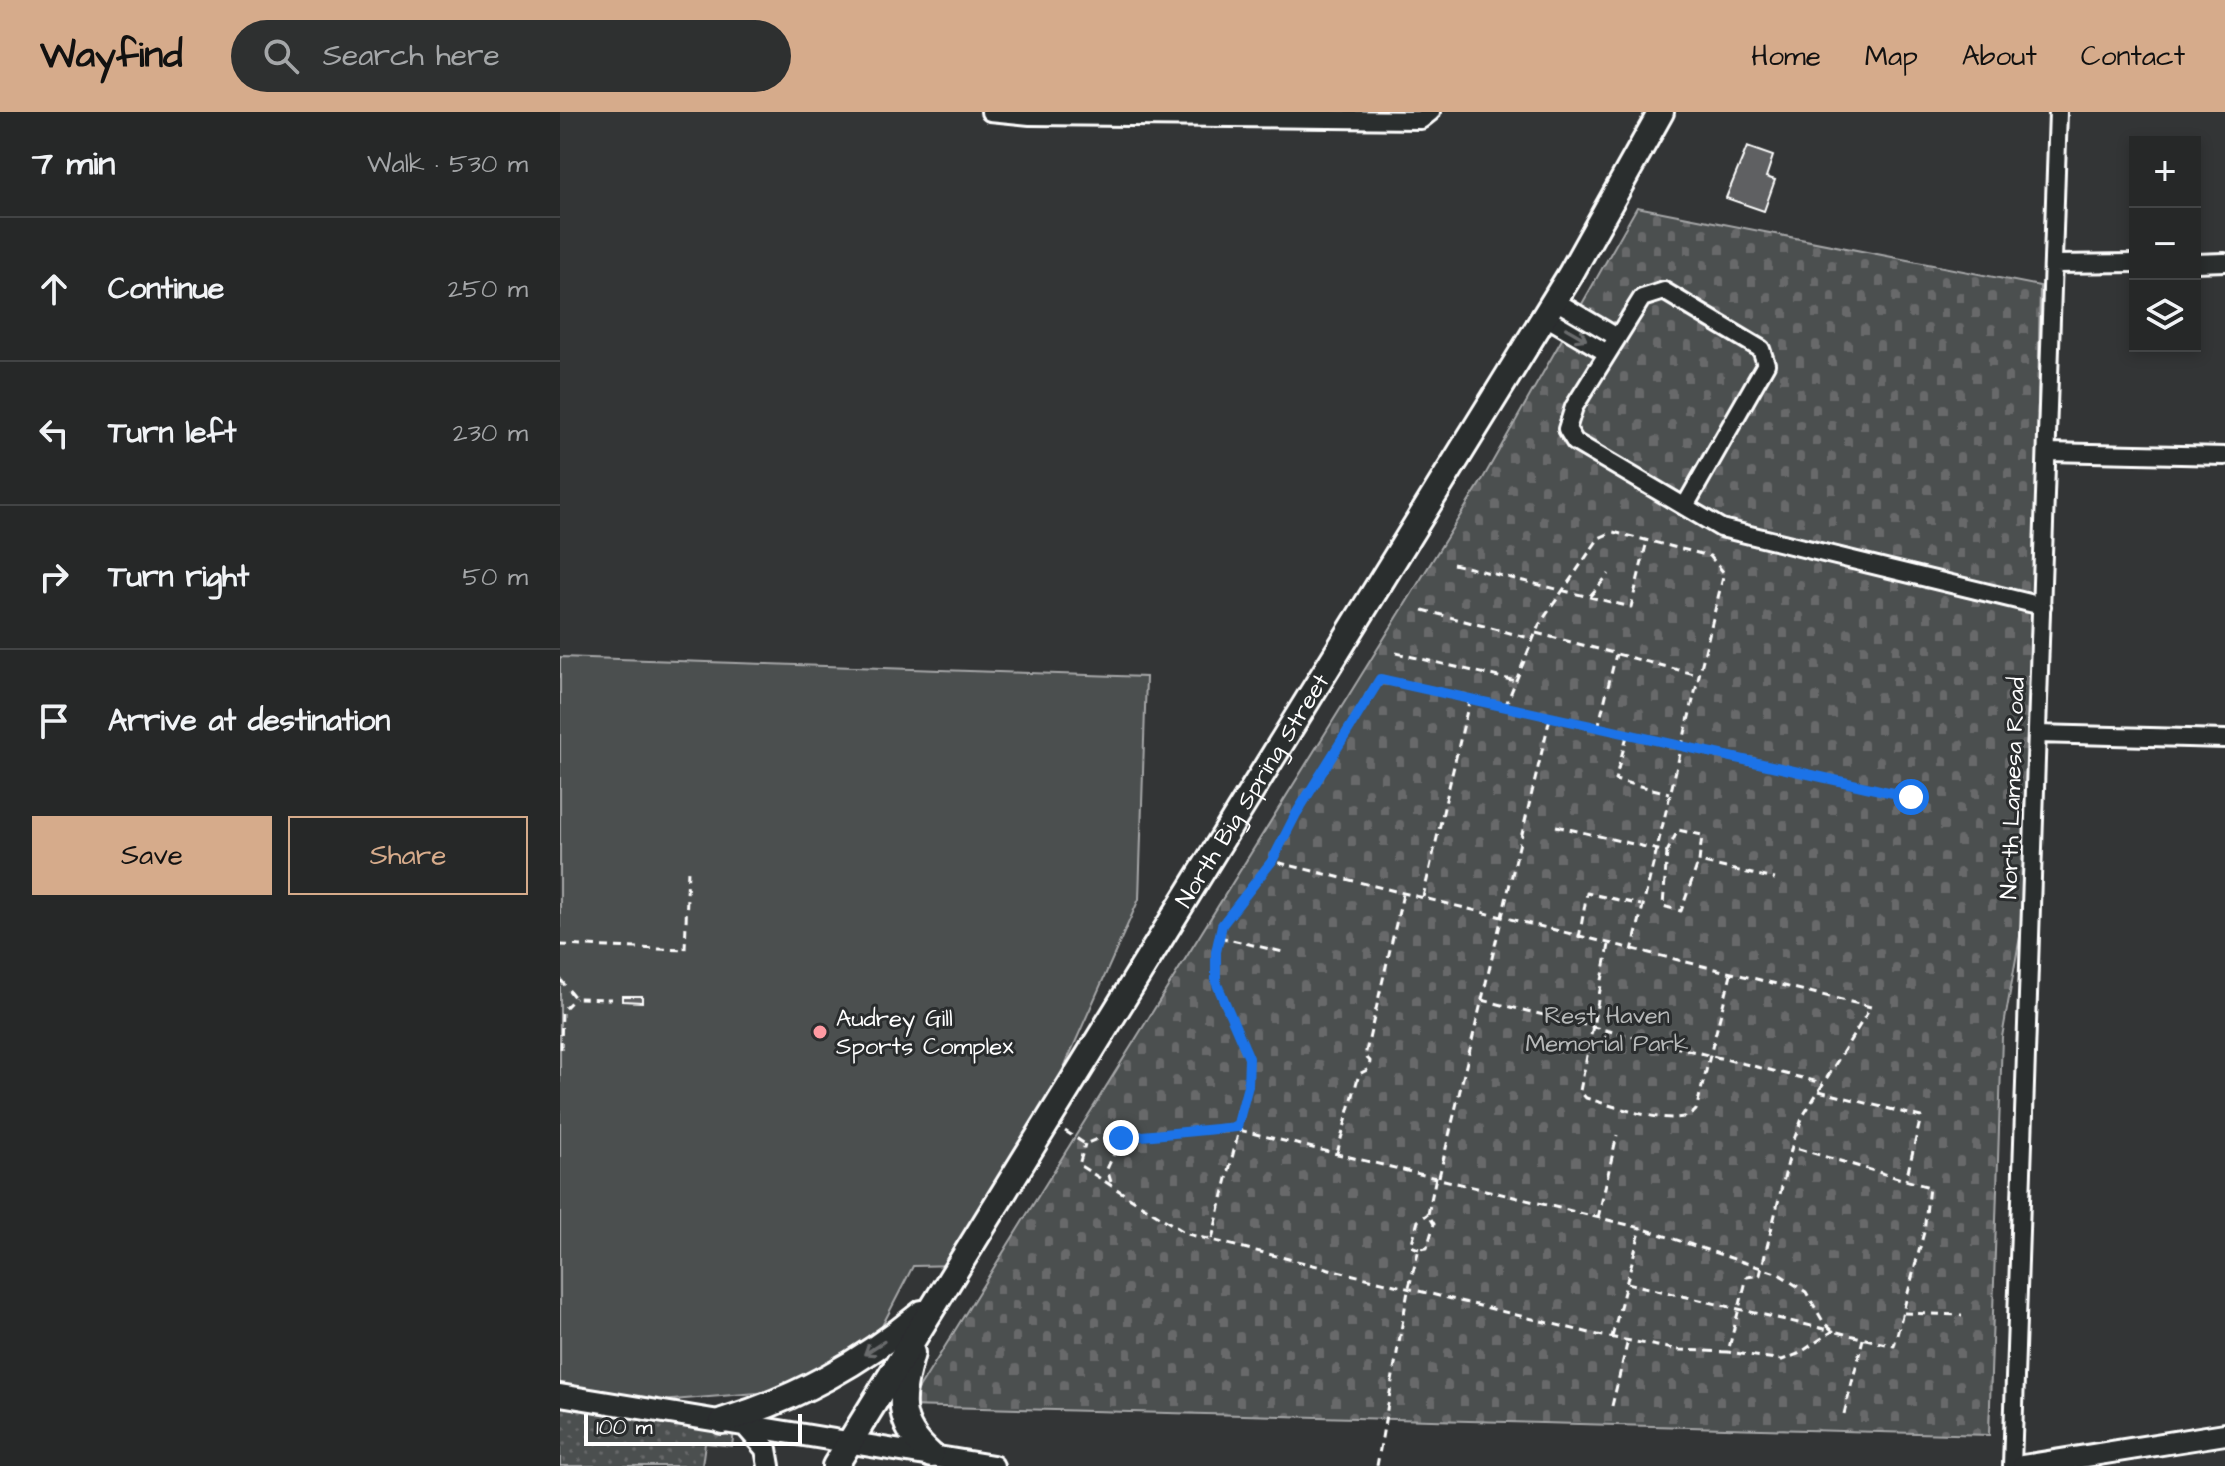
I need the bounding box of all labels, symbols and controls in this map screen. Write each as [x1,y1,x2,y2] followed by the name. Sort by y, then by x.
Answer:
[231,20,791,92] search box
[40,30,183,82] text: Wayfind
[259,34,303,78] icon: search
[323,35,500,77] text: Search here
[1751,37,1821,76] text: Home
[1865,37,1918,76] text: Map
[1962,37,2037,76] text: About
[2081,37,2185,76] text: Contact
[2129,136,2201,352] map controls
[2129,136,2201,208] button: +
[32,140,115,188] text: 7 min
[367,146,528,182] text: Walk · 530 m
[2129,208,2201,280] button: −
[32,267,76,311] icon: ahead
[108,268,224,310] text: Continue
[448,271,528,307] text: 250 m
[2129,280,2201,352] button: layers
[1564,326,1587,342] one-way arrow
[32,411,76,455] icon: left
[108,412,236,454] text: Turn left
[453,415,528,451] text: 230 m
[32,555,76,599] icon: right
[108,556,249,598] text: Turn right
[463,559,528,595] text: 50 m
[1168,667,1338,914] street label: North Big Spring Street
[1992,676,2034,900] street label: North Lamesa Road
[32,699,76,743] icon: arrive
[108,700,390,742] text: Arrive at destination
[1893,779,1929,815] route start
[32,816,272,895] button: Save
[288,816,528,895] button: Share
[1526,999,1689,1061] park label: Rest Haven Memorial Park
[836,1002,1014,1064] place label: Audrey Gill Sports Complex
[811,1023,829,1041] marker: Audrey Gill Sports Complex
[1103,1120,1139,1156] route end
[864,1340,886,1357] one-way arrow
[584,1410,802,1446] scale bar
[596,1412,653,1443] text: 100 m

